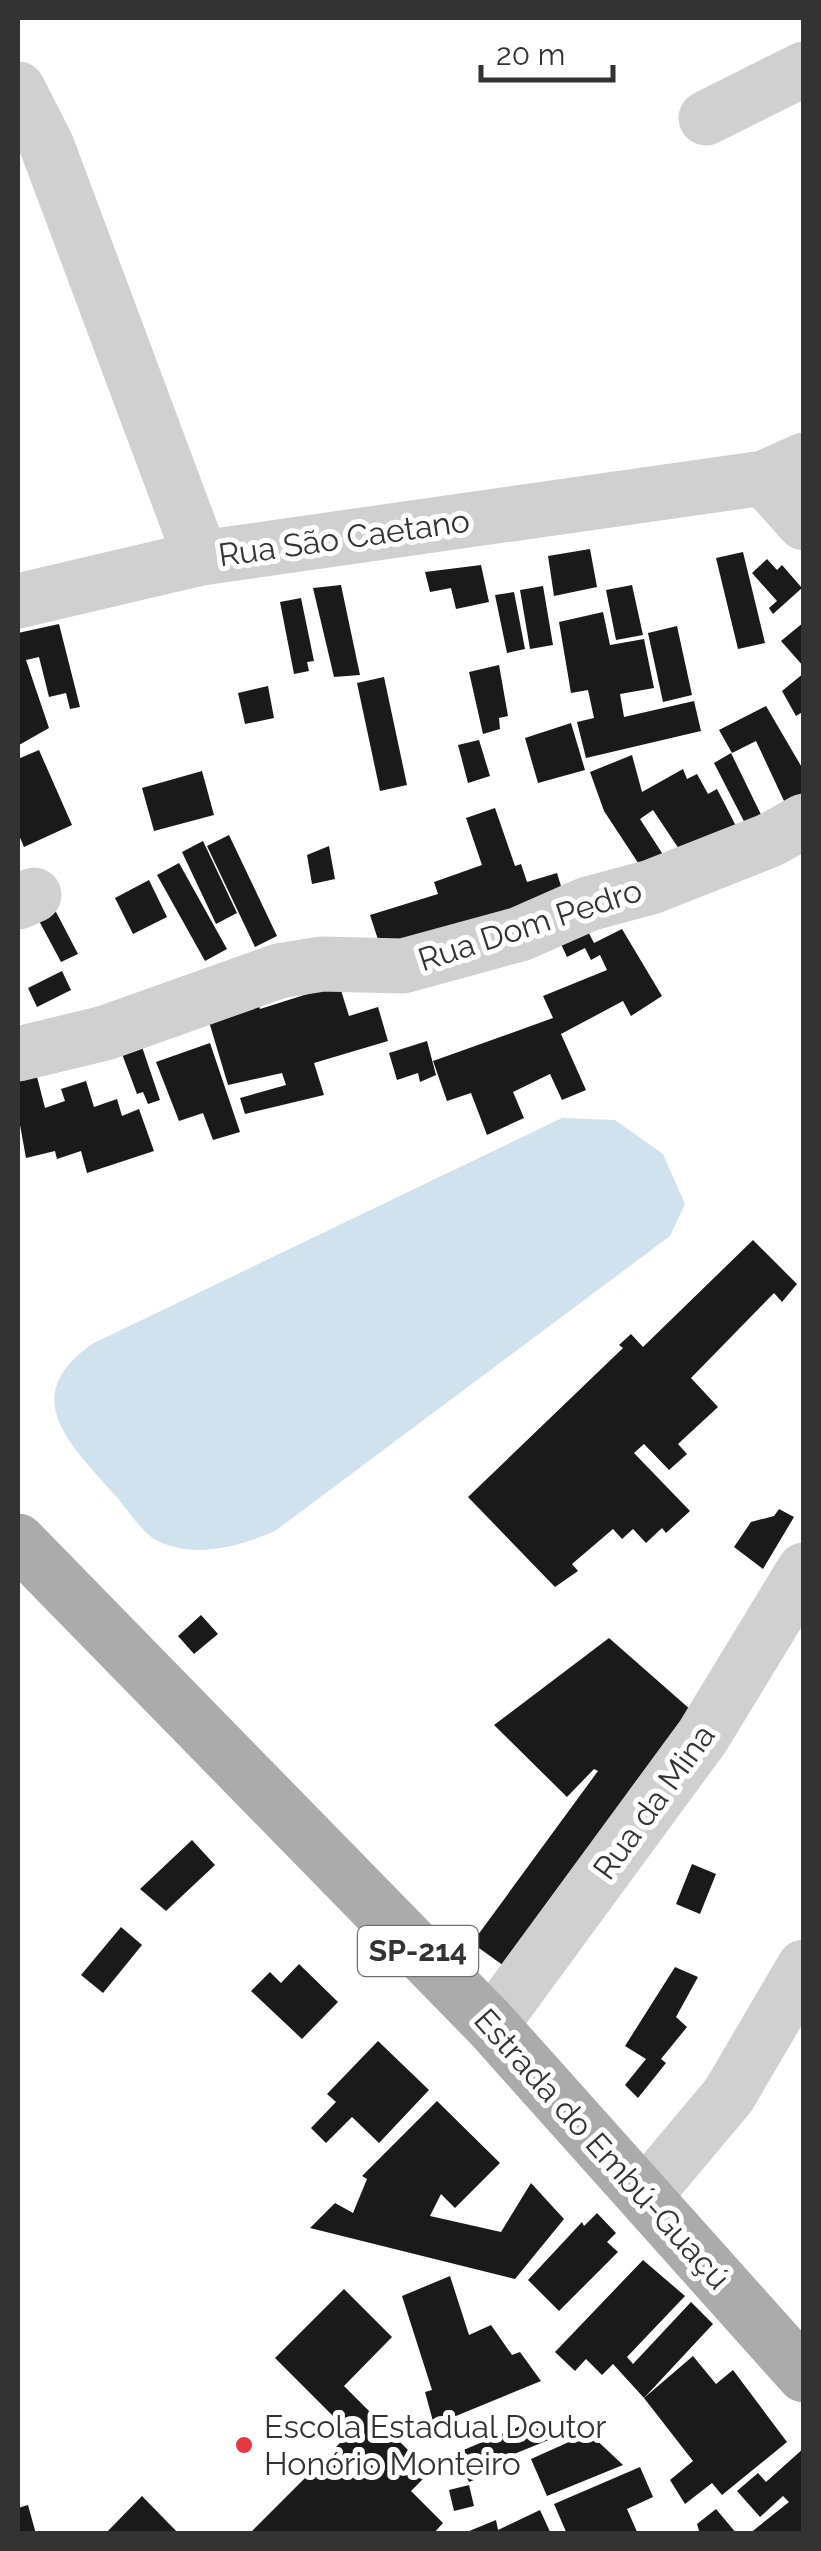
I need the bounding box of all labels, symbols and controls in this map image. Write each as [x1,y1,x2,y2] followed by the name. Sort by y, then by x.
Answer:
[481,20,614,82] scale bar
[496,37,565,72] text: 20 m
[216,502,472,573] street label: Rua São Caetano
[413,871,646,978] street label: Rua Dom Pedro
[585,1717,722,1886] street label: Rua da Mina
[358,1926,478,1976] road number: SP-214
[467,2001,738,2296] street label: Estrada do Embú-Guaçú
[264,2408,607,2482] place label: Escola Estadual Doutor Honório Monteiro
[233,2434,255,2456] marker: Escola Estadual Doutor Honório Monteiro

